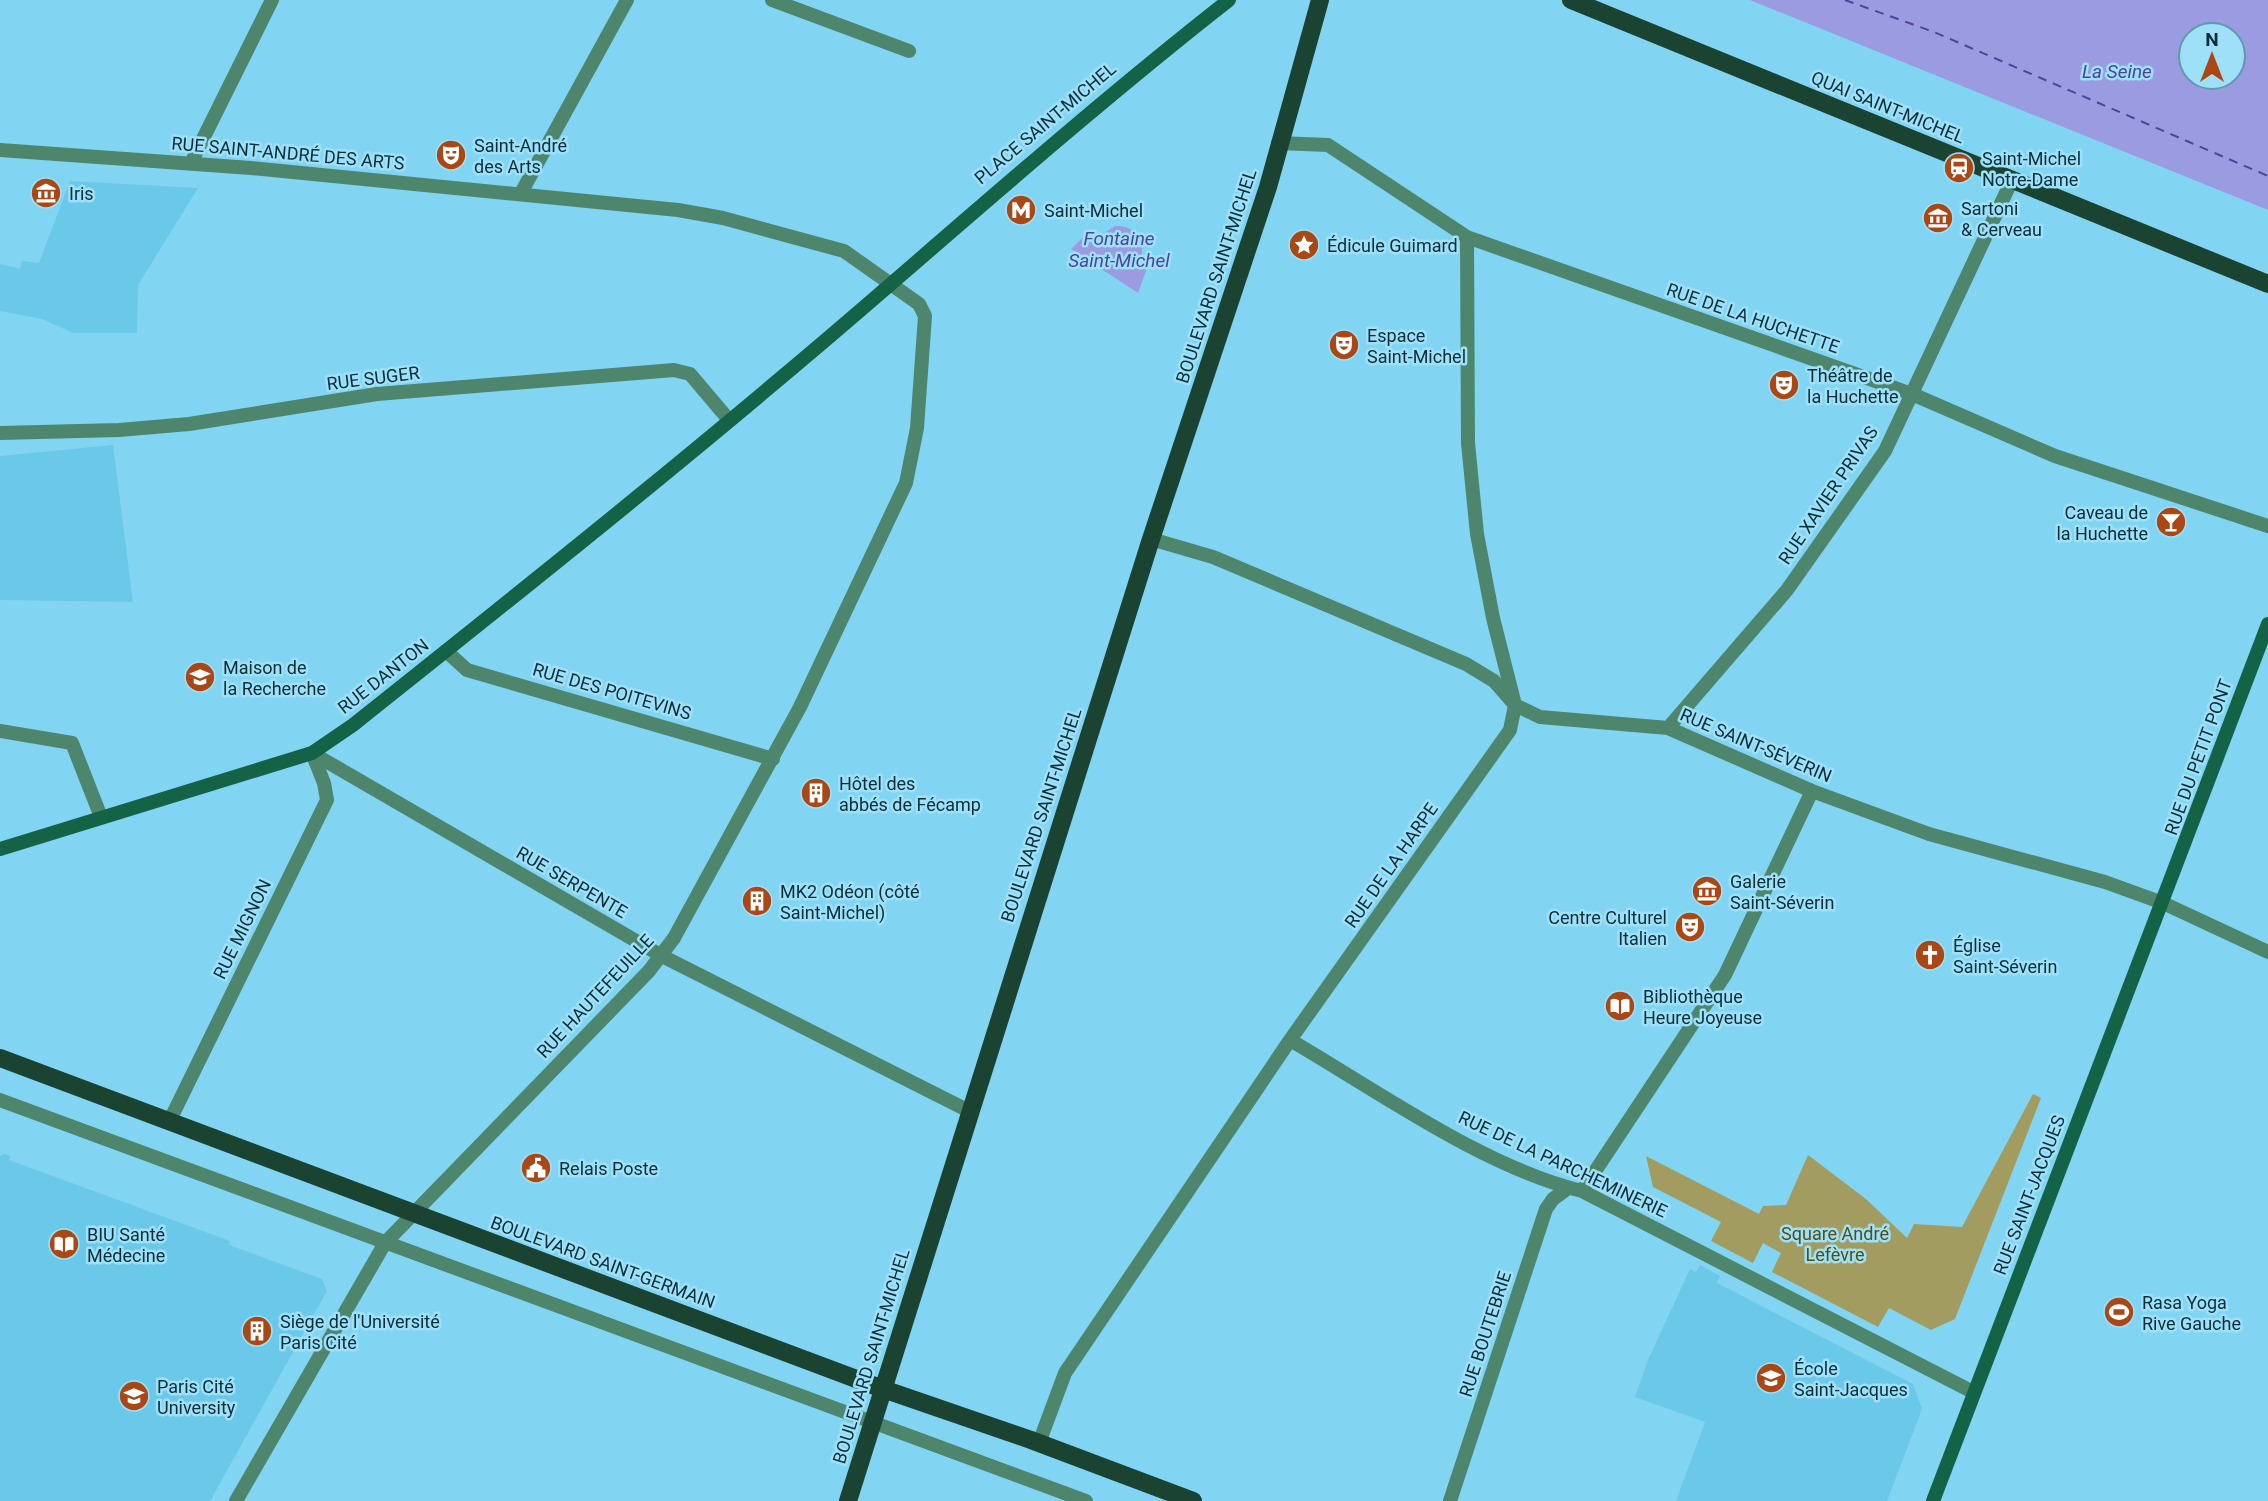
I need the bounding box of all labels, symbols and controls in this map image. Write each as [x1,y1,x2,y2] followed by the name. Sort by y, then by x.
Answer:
[2177,21,2247,91] north arrow
[2205,28,2219,51] text: N
[970,58,1120,188] street label: PLACE SAINT-MICHEL
[2082,60,2152,83] water label: La Seine
[1808,67,1968,147] street label: QUAI SAINT-MICHEL
[171,132,406,174] street label: RUE SAINT-ANDRÉ DES ARTS
[474,135,567,177] place label: Saint-André des Arts
[434,138,468,172] theatre icon: Saint-André des Arts
[1982,148,2081,190] place label: Saint-Michel Notre-Dame
[1942,151,1976,185] station icon: Saint-Michel Notre-Dame
[1171,166,1261,386] street label: BOULEVARD SAINT-MICHEL
[29,176,63,210] museum icon: Iris
[69,183,94,204] place label: Iris
[1004,193,1038,227] metro station icon: Saint-Michel
[1961,198,2042,240] place label: Sartoni & Cerveau
[1044,200,1143,221] place label: Saint-Michel
[1921,201,1955,235] museum icon: Sartoni & Cerveau
[1068,227,1170,272] water label: Fontaine Saint-Michel
[1287,228,1321,262] place icon: Édicule Guimard
[1327,235,1458,256] place label: Édicule Guimard
[1664,279,1842,357] street label: RUE DE LA HUCHETTE
[1367,325,1466,367] place label: Espace Saint-Michel
[1327,328,1361,362] theatre icon: Espace Saint-Michel
[325,362,421,394] street label: RUE SUGER
[1807,365,1899,407] place label: Théâtre de la Huchette
[1767,368,1801,402] theatre icon: Théâtre de la Huchette
[1774,422,1882,568] street label: RUE XAVIER PRIVAS
[2056,502,2148,544] place label: Caveau de la Huchette
[2154,505,2188,539] bar icon: Caveau de la Huchette
[334,634,432,718] street label: RUE DANTON
[223,657,326,699] place label: Maison de la Recherche
[530,658,694,724] street label: RUE DES POITEVINS
[183,660,217,694] school or university icon: Maison de la Recherche
[2160,676,2236,838] street label: RUE DU PETIT PONT
[1677,704,1835,786] street label: RUE SAINT-SÉVERIN
[996,705,1086,925] street label: BOULEVARD SAINT-MICHEL
[839,773,981,815] place label: Hôtel des abbés de Fécamp
[799,776,833,810] building icon: Hôtel des abbés de Fécamp
[1340,799,1442,931] street label: RUE DE LA HARPE
[513,842,631,922] street label: RUE SERPENTE
[1730,871,1834,913] place label: Galerie Saint-Séverin
[1690,874,1724,908] museum icon: Galerie Saint-Séverin
[209,876,275,982] street label: RUE MIGNON
[780,881,920,924] place label: MK2 Odéon (côté Saint-Michel)
[740,884,774,918] building icon: MK2 Odéon (côté Saint-Michel)
[1548,907,1667,949] place label: Centre Culturel Italien
[1673,910,1707,944] theatre icon: Centre Culturel Italien
[532,930,658,1062] street label: RUE HAUTEFEUILLE
[1953,935,2057,977] place label: Église Saint-Séverin
[1913,938,1947,972] church icon: Église Saint-Séverin
[1643,986,1762,1028] place label: Bibliothèque Heure Joyeuse
[1603,989,1637,1023] library icon: Bibliothèque Heure Joyeuse
[1455,1106,1671,1222] street label: RUE DE LA PARCHEMINERIE
[1989,1112,2069,1278] street label: RUE SAINT-JACQUES
[519,1151,553,1185] public building icon: Relais Poste
[559,1158,658,1179] place label: Relais Poste
[488,1211,718,1313] street label: BOULEVARD SAINT-GERMAIN
[1781,1223,1889,1265] park label: Square André Lefèvre
[87,1224,165,1266] place label: BIU Santé Médecine
[47,1227,81,1261] library icon: BIU Santé Médecine
[828,1246,914,1466] street label: BOULEVARD SAINT-MICHEL
[1455,1268,1515,1400] street label: RUE BOUTEBRIE
[2142,1292,2241,1334] place label: Rasa Yoga Rive Gauche
[2102,1295,2136,1329] sports icon: Rasa Yoga Rive Gauche
[280,1311,440,1353] place label: Siège de l'Université Paris Cité
[240,1314,274,1348] building icon: Siège de l'Université Paris Cité
[1794,1358,1908,1400] place label: École Saint-Jacques
[1754,1361,1788,1395] school or university icon: École Saint-Jacques
[157,1376,236,1418] place label: Paris Cité University
[117,1379,151,1413] school or university icon: Paris Cité University

